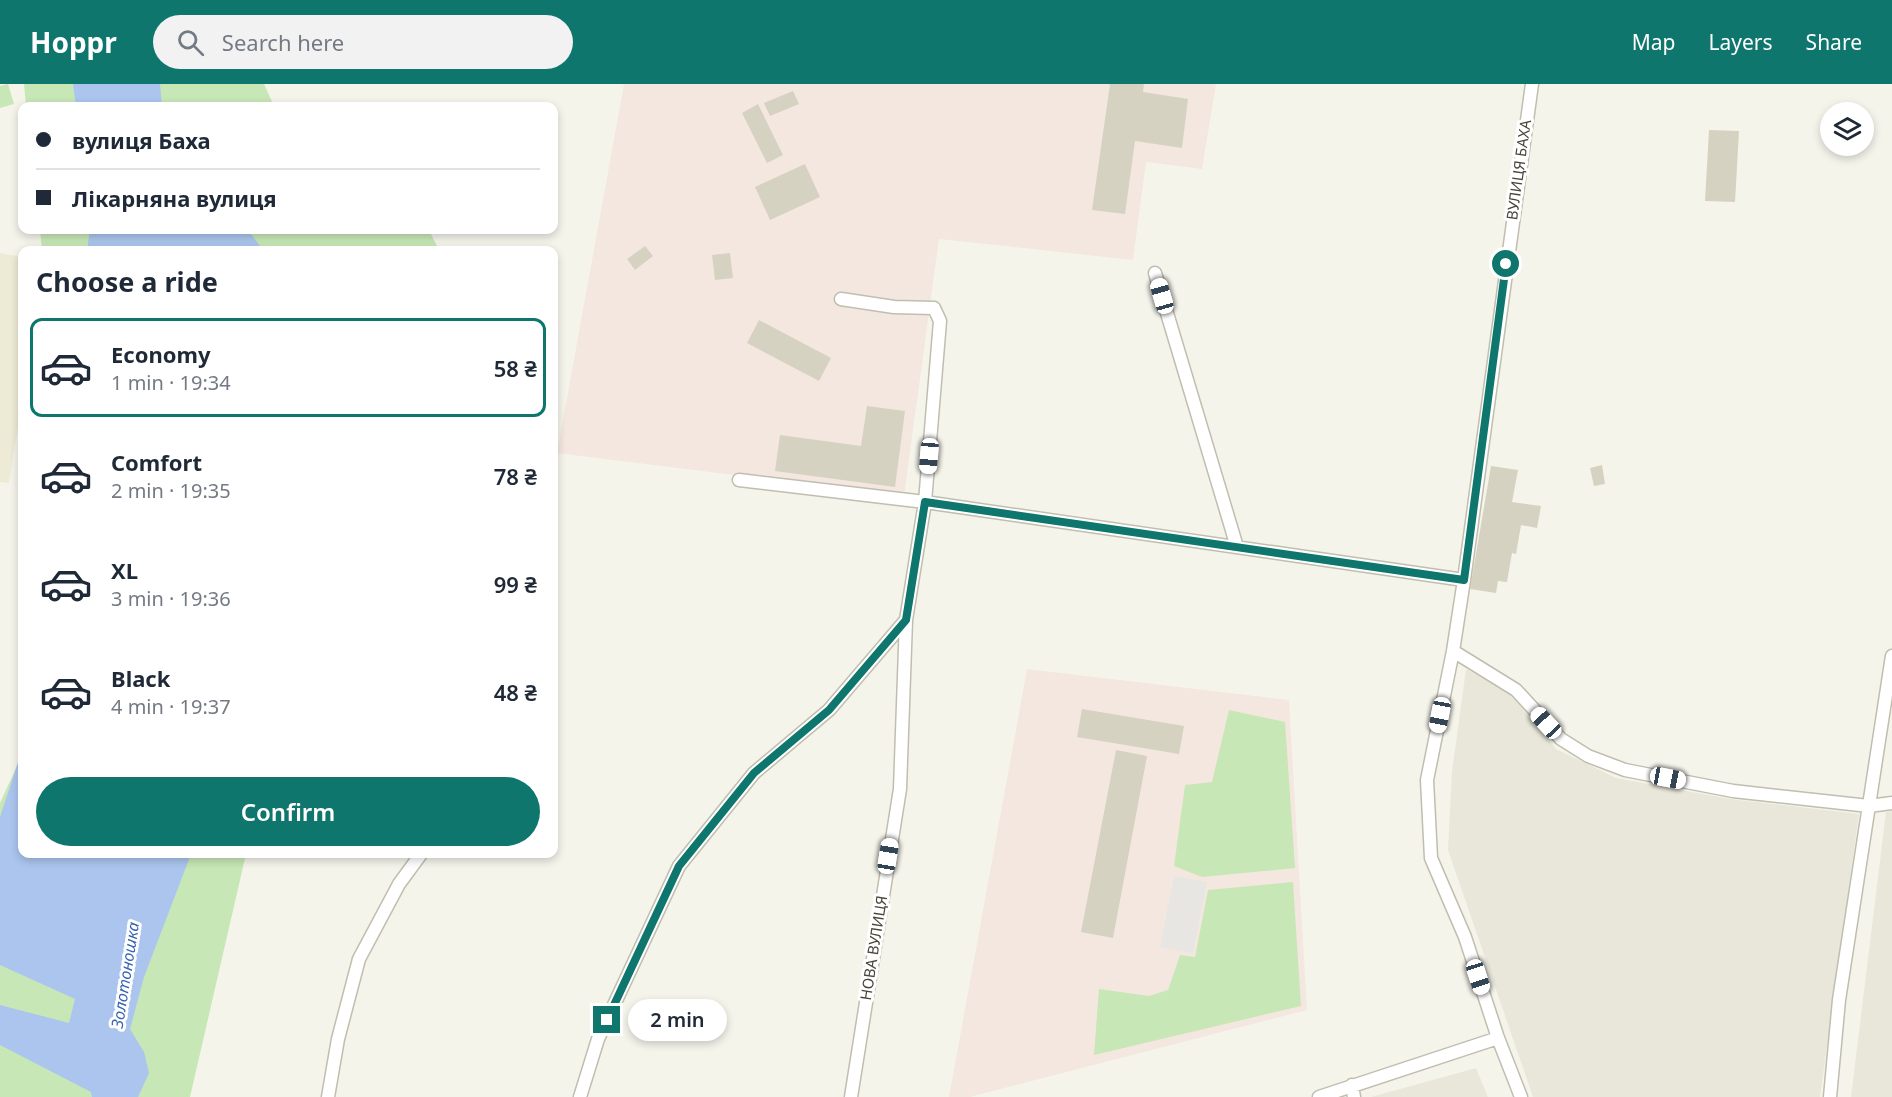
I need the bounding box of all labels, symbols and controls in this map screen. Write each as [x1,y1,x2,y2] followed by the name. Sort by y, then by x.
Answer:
[153,15,573,69] search box
[30,23,117,61] text: Hoppr
[174,26,207,59] icon: search
[222,27,344,57] text: Search here
[1632,28,1676,56] text: Map
[1709,28,1773,56] text: Layers
[1806,28,1862,56] text: Share
[1820,102,1874,156] map controls
[1820,102,1874,156] button: layers
[1501,118,1535,221] street label: ВУЛИЦЯ БАХА
[72,125,211,155] text: вулиця Баха
[72,183,277,213] text: Лікарняна вулиця
[1492,250,1519,277] route start
[36,263,218,300] text: Choose a ride
[1148,276,1176,316] car
[111,339,210,369] text: Economy
[39,341,93,395] icon: car
[494,353,537,383] text: 58 ₴
[111,369,231,396] text: 1 min · 19:34
[918,437,940,475] car
[111,447,202,477] text: Comfort
[39,449,93,503] icon: car
[494,461,537,491] text: 78 ₴
[111,477,231,504] text: 2 min · 19:35
[111,555,138,585] text: XL
[39,557,93,611] icon: car
[494,569,537,599] text: 99 ₴
[111,585,231,612] text: 3 min · 19:36
[111,663,170,693] text: Black
[39,665,93,719] icon: car
[494,677,537,707] text: 48 ₴
[111,693,231,720] text: 4 min · 19:37
[1428,696,1452,734] car
[1527,704,1565,742] car
[1649,766,1687,790] car
[36,777,540,846] button: Confirm
[876,837,900,875] car
[855,894,891,1002] street label: НОВА ВУЛИЦЯ
[106,921,144,1030] water label: Золотоношка
[1464,957,1492,997] car
[628,999,727,1041] callout: 2 min
[593,1006,620,1033] route end
[650,1006,705,1033] text: 2 min

